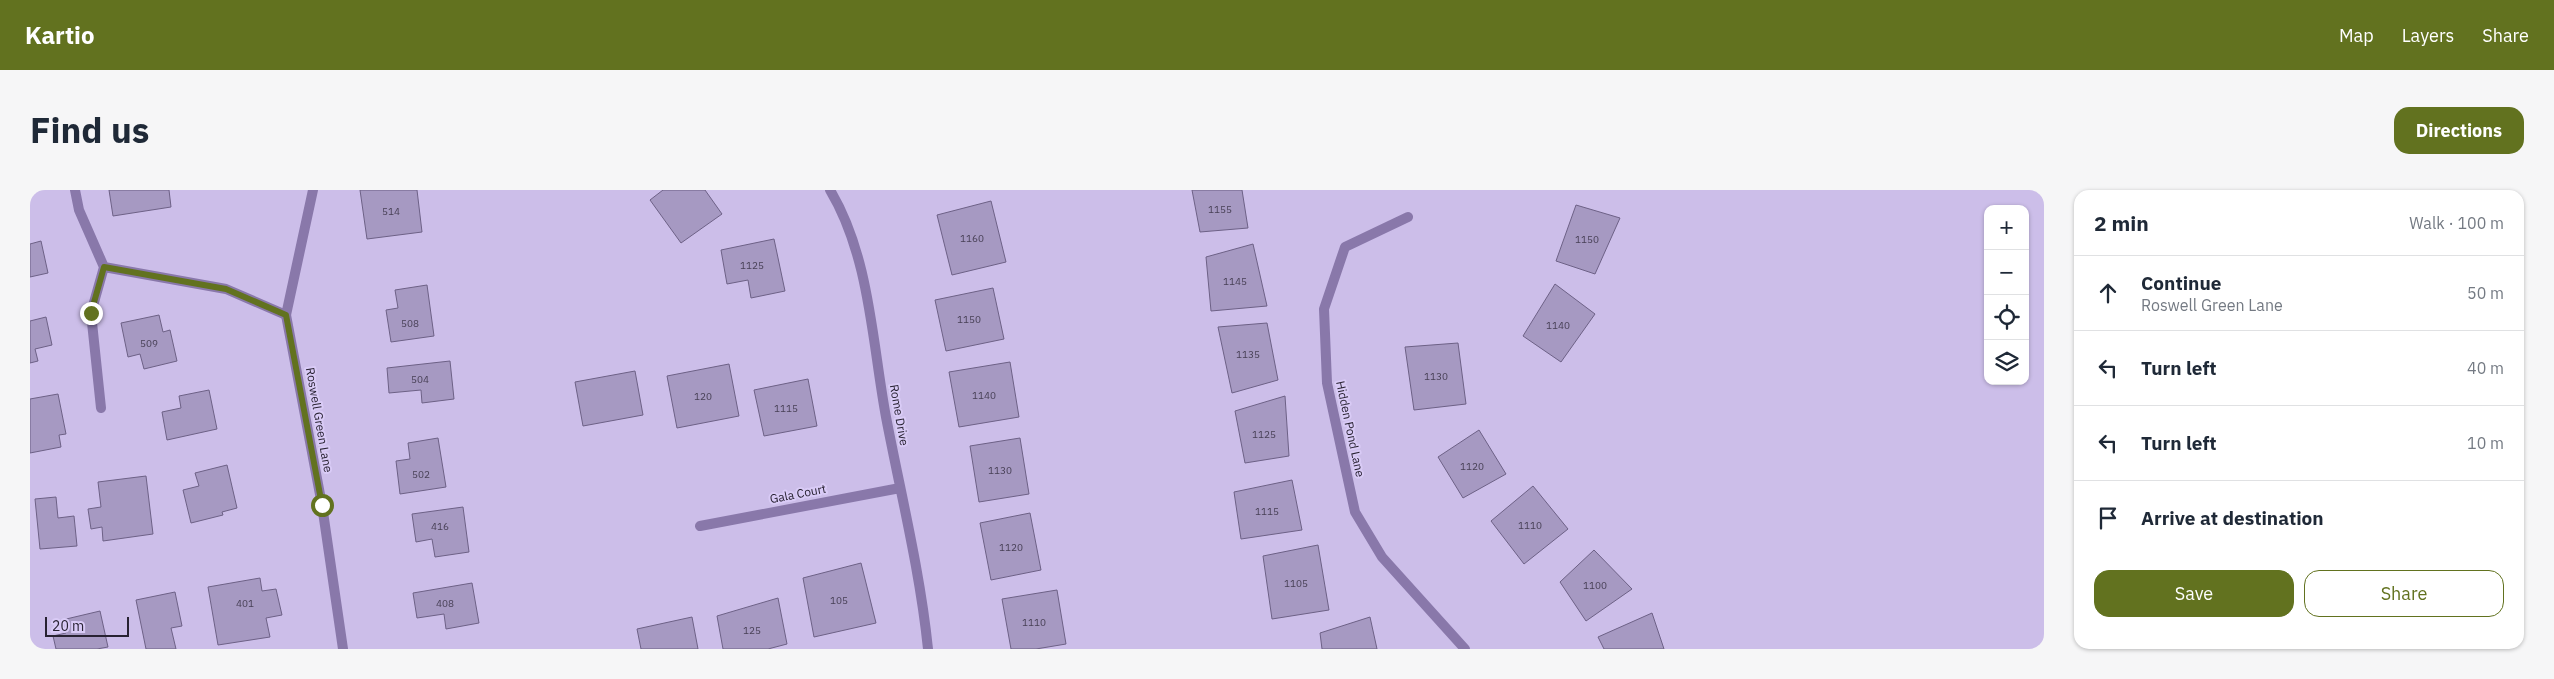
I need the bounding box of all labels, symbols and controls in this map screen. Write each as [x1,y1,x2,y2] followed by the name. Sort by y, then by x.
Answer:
[25,19,95,51] text: Kartio
[2339,24,2374,47] text: Map
[2402,24,2454,47] text: Layers
[2482,24,2529,47] text: Share
[30,107,149,153] text: Find us
[2394,107,2524,154] button: Directions
[1208,203,1232,216] house number: 1155
[382,205,400,218] house number: 514
[1984,205,2029,385] map controls
[1984,205,2029,250] button: +
[2094,209,2149,237] text: 2 min
[2409,213,2504,233] text: Walk · 100 m
[960,232,984,245] house number: 1160
[1575,233,1599,246] house number: 1150
[1984,250,2029,295] button: −
[740,259,764,272] house number: 1125
[2141,271,2221,295] text: Continue
[1223,275,1247,288] house number: 1145
[2094,279,2122,307] icon: ahead
[2467,283,2504,303] text: 50 m
[1984,295,2029,340] button: locate
[2141,295,2283,315] text: Roswell Green Lane
[80,302,103,325] route end
[957,313,981,326] house number: 1150
[401,317,419,330] house number: 508
[1546,319,1570,332] house number: 1140
[140,337,158,350] house number: 509
[1984,340,2029,385] button: layers
[1236,348,1260,361] house number: 1135
[2094,354,2122,382] icon: left
[2141,356,2217,380] text: Turn left
[2467,358,2504,378] text: 40 m
[303,366,336,474] street label: Roswell Green Lane
[1424,370,1448,383] house number: 1130
[411,373,429,386] house number: 504
[1333,379,1368,479] street label: Hidden Pond Lane
[887,383,912,447] street label: Rome Drive
[972,389,996,402] house number: 1140
[694,390,712,403] house number: 120
[774,402,798,415] house number: 1115
[1252,428,1276,441] house number: 1125
[2094,429,2122,457] icon: left
[2141,431,2217,455] text: Turn left
[2467,433,2504,453] text: 10 m
[1460,460,1484,473] house number: 1120
[988,464,1012,477] house number: 1130
[412,468,430,481] house number: 502
[769,481,827,506] street label: Gala Court
[311,494,334,517] route start
[2094,504,2122,532] icon: arrive
[1255,505,1279,518] house number: 1115
[2141,506,2324,530] text: Arrive at destination
[1518,519,1542,532] house number: 1110
[431,520,449,533] house number: 416
[999,541,1023,554] house number: 1120
[2094,570,2294,617] button: Save
[2304,570,2504,617] button: Share
[1284,577,1308,590] house number: 1105
[1583,579,1607,592] house number: 1100
[830,594,848,607] house number: 105
[236,597,254,610] house number: 401
[436,597,454,610] house number: 408
[45,614,129,637] scale bar
[1022,616,1046,629] house number: 1110
[52,617,84,635] text: 20 m
[743,624,761,637] house number: 125

